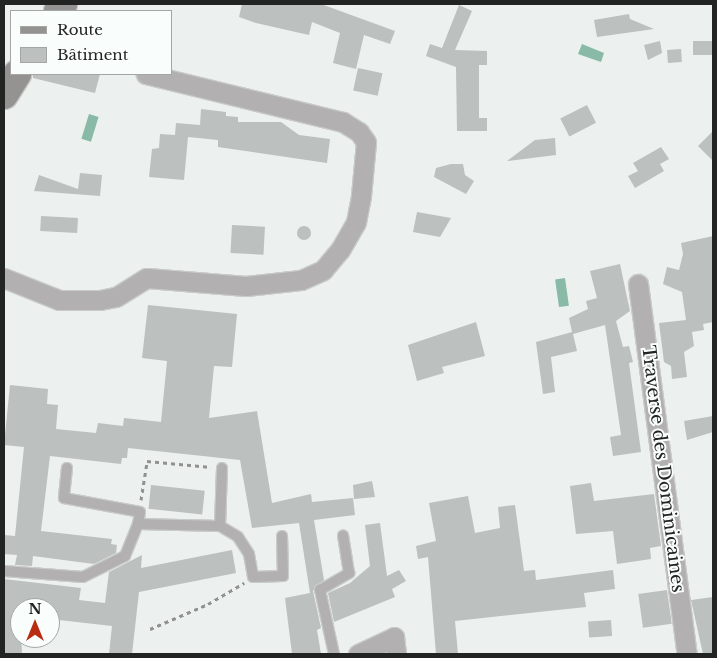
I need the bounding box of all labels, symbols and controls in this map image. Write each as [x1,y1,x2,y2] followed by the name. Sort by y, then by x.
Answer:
[10,10,172,75] legend
[57,20,103,39] text: Route
[57,45,128,64] text: Bâtiment
[637,344,689,594] street label: Traverse des Dominicaines
[10,598,60,648] north arrow
[28,600,42,618] text: N

